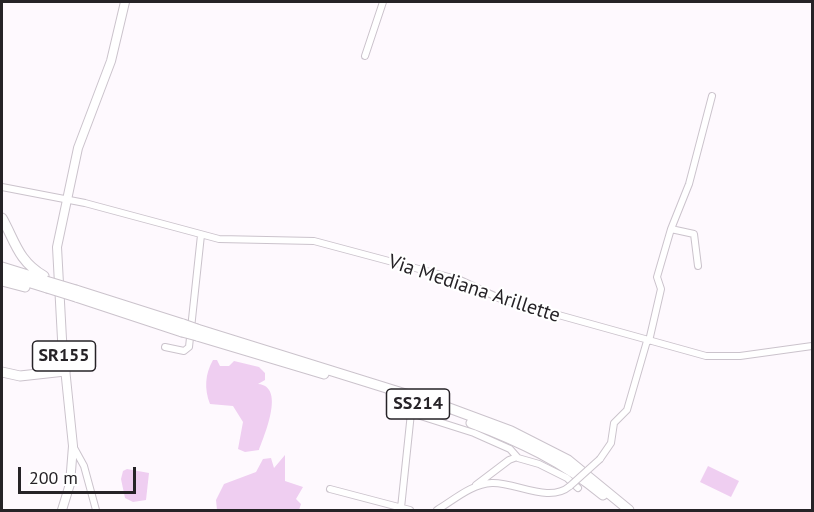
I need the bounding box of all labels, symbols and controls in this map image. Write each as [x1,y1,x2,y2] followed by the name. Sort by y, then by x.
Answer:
[385,250,563,328] street label: Via Mediana Arillette
[32,341,96,371] road number: SR155
[386,389,450,419] road number: SS214
[21,455,140,493] scale bar
[29,466,78,489] text: 200 m

